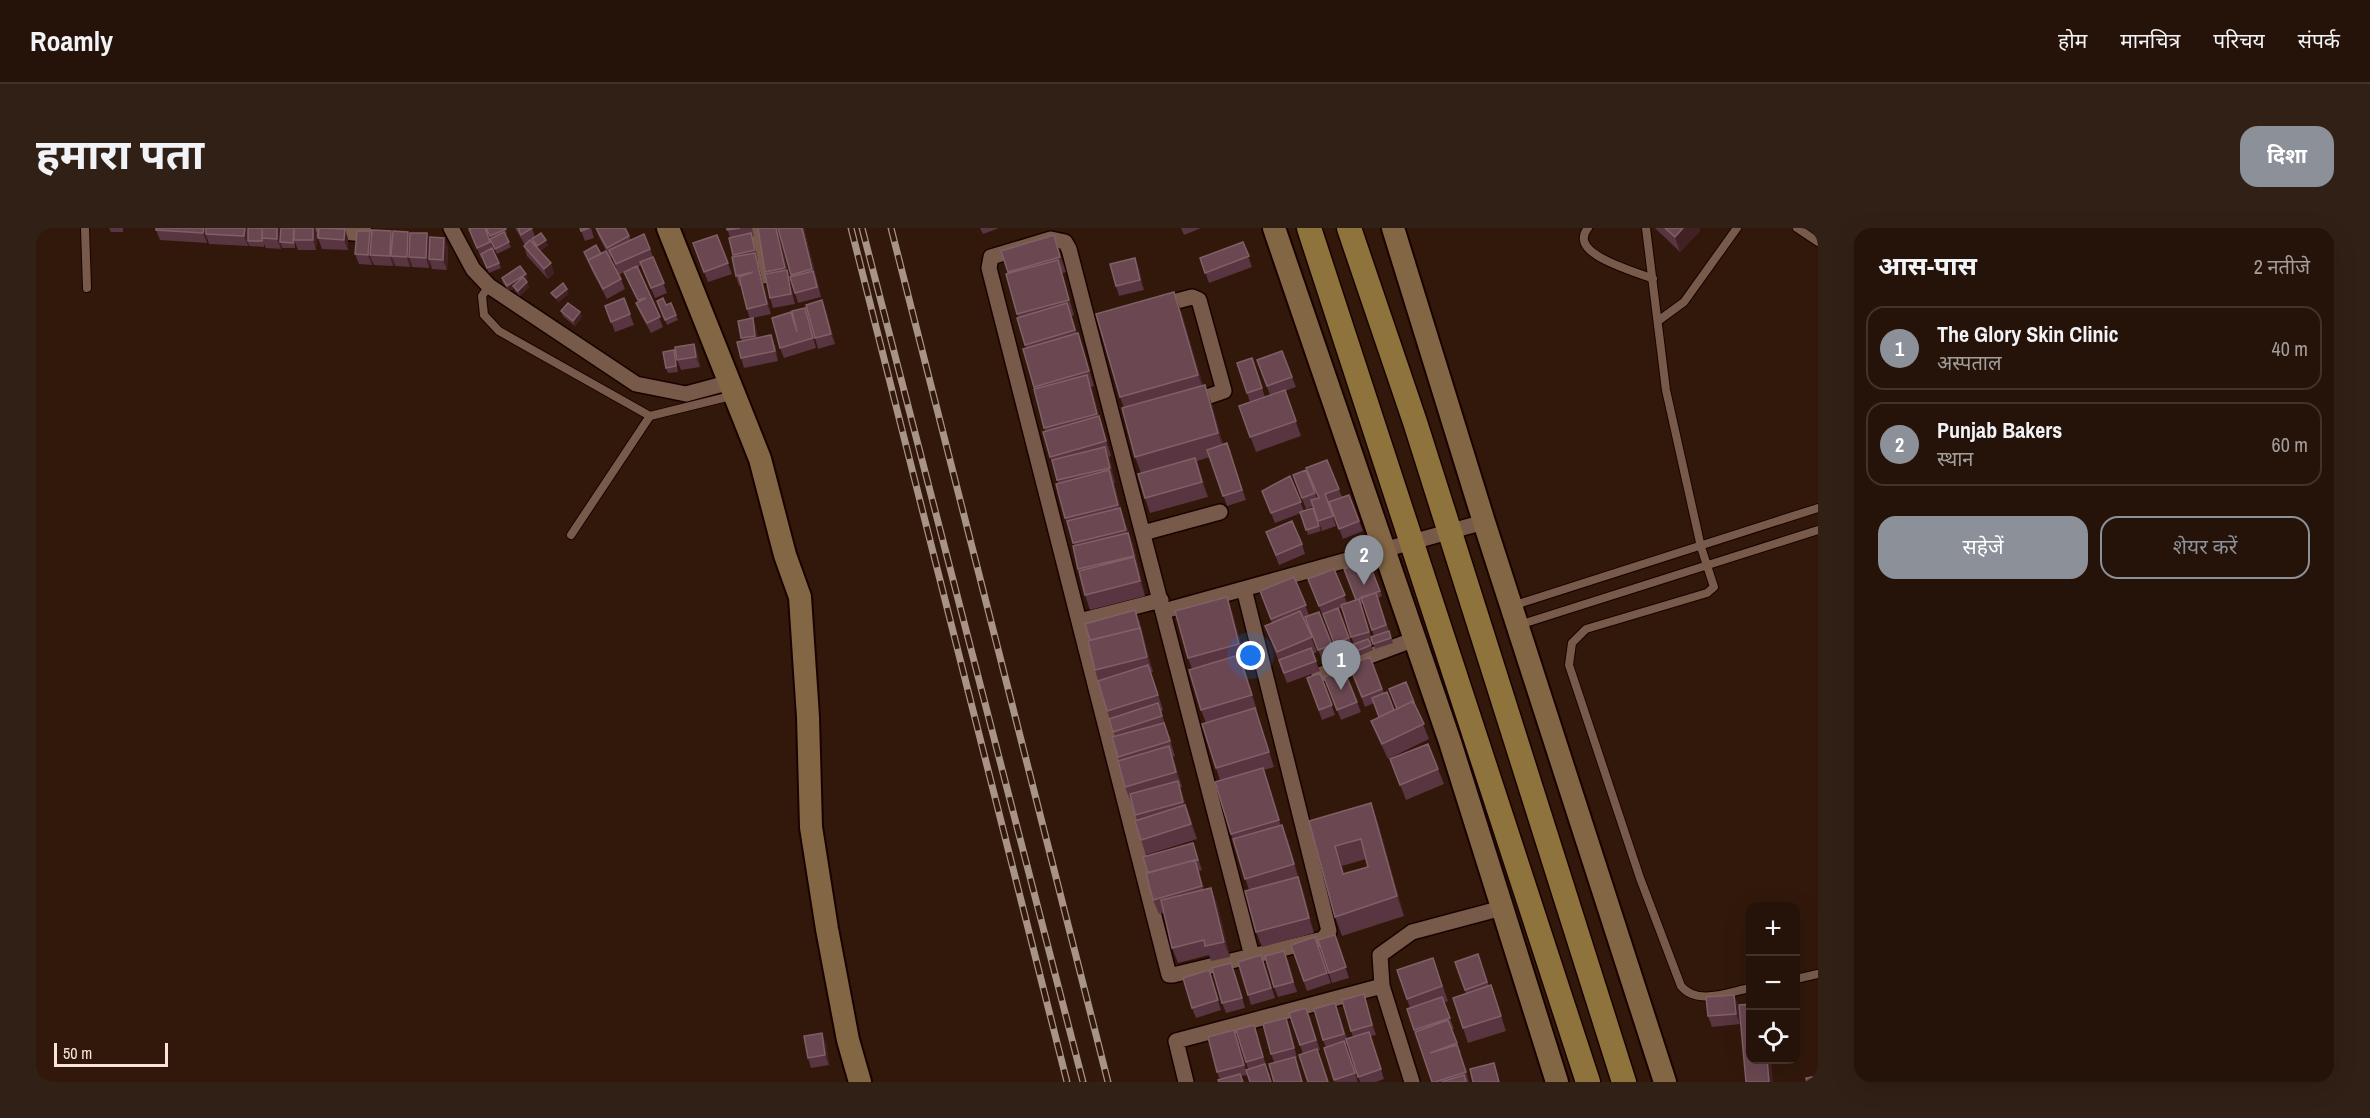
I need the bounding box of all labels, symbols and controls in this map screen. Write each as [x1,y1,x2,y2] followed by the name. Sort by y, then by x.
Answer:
[30,22,113,60] text: Roamly
[2058,26,2087,55] text: होम
[2120,26,2180,55] text: मानचित्र
[2213,26,2265,55] text: परिचय
[2298,26,2340,55] text: संपर्क
[36,126,204,182] text: हमारा पता
[2240,126,2334,187] button: दिशा
[1878,248,1977,283] text: आस-पास
[2254,253,2310,280] text: 2 नतीजे
[1937,319,2118,349] text: The Glory Skin Clinic
[1895,335,1904,362] text: 1
[2272,335,2308,362] text: 40 m
[1937,349,2002,376] text: अस्पताल
[1937,415,2062,445] text: Punjab Bakers
[1895,431,1904,458] text: 2
[2272,431,2308,458] text: 60 m
[1937,445,1973,472] text: स्थान
[1878,516,2088,579] button: सहेजें
[2100,516,2310,579] button: शेयर करें
[1344,536,1384,585] pin: 2
[1322,640,1360,690] pin: 1
[1236,641,1265,670] your location
[1746,902,1800,1064] map controls
[1746,902,1800,956] button: +
[1746,956,1800,1010] button: −
[1746,1010,1800,1064] button: locate
[54,1040,168,1068] scale bar
[63,1042,92,1064] text: 50 m

